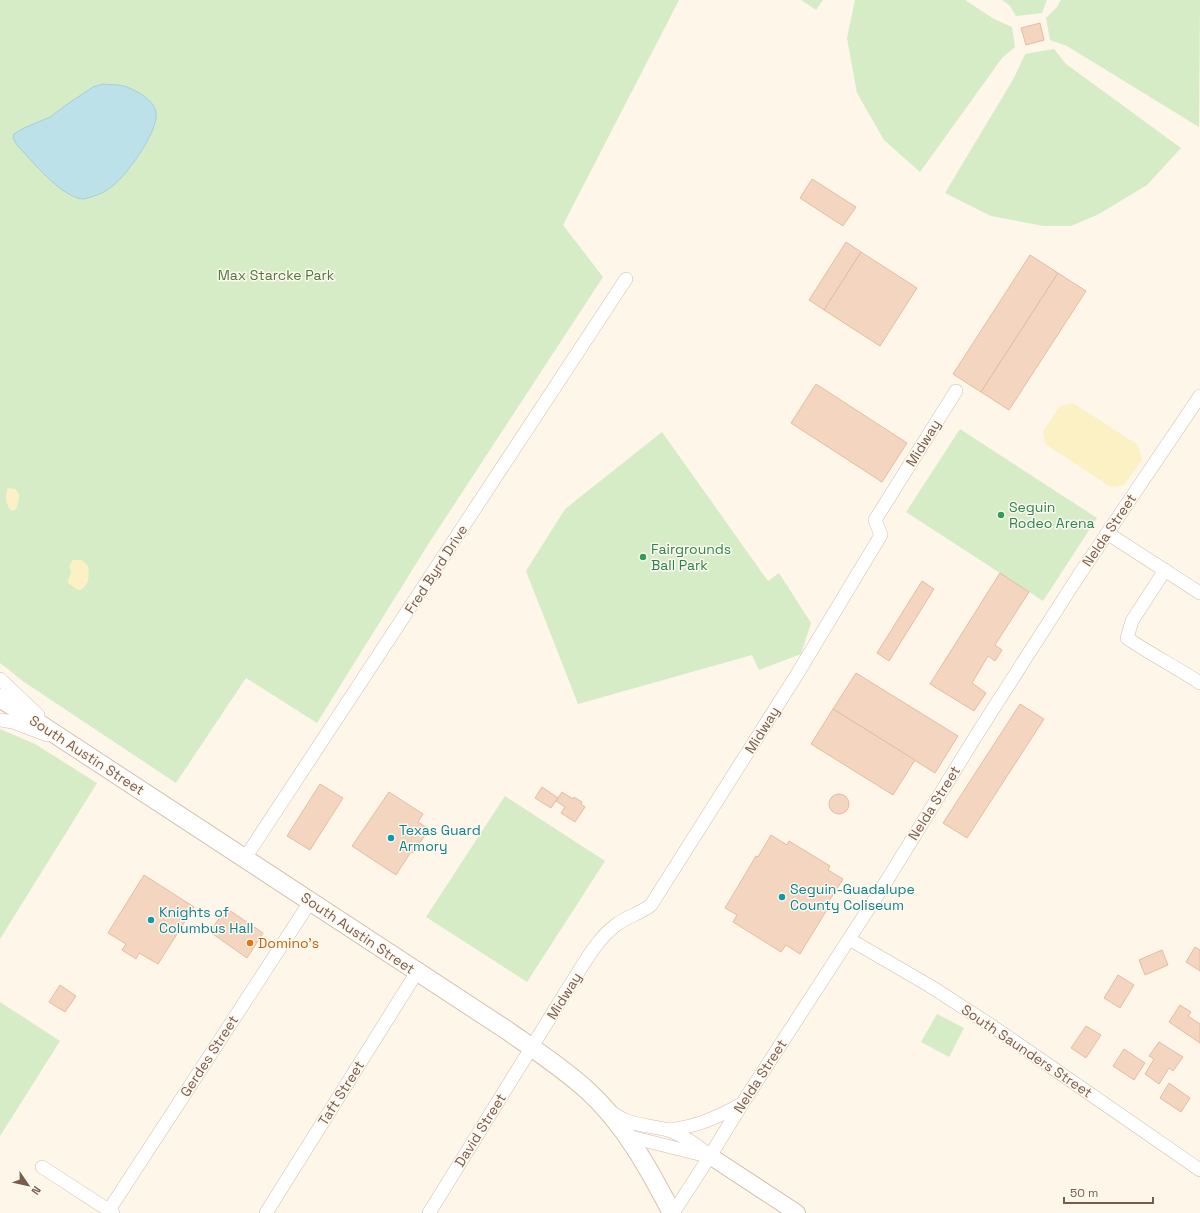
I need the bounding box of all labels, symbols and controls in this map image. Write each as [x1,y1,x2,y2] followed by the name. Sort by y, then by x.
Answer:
[218,266,335,284] park label: Max Starcke Park
[902,416,944,470] street label: Midway
[1078,490,1140,570] street label: Nelda Street
[1009,498,1095,532] place label: Seguin Rodeo Arena
[996,510,1006,520] marker: Seguin Rodeo Arena
[401,521,471,617] street label: Fred Byrd Drive
[651,540,731,574] place label: Fairgrounds Ball Park
[638,552,648,562] marker: Fairgrounds Ball Park
[741,703,783,757] street label: Midway
[26,711,148,799] street label: South Austin Street
[904,762,964,844] street label: Nelda Street
[399,821,481,855] place label: Texas Guard Armory
[386,833,396,843] marker: Texas Guard Armory
[790,880,915,914] place label: Seguin-Guadalupe County Coliseum
[298,888,418,978] street label: South Austin Street
[777,892,787,902] marker: Seguin-Guadalupe County Coliseum
[159,903,253,937] place label: Knights of Columbus Hall
[146,915,156,925] marker: Knights of Columbus Hall
[258,934,319,952] place label: Domino's
[245,938,255,948] marker: Domino's
[543,969,585,1023] street label: Midway
[958,1000,1096,1102] street label: South Saunders Street
[176,1012,242,1100] street label: Gerdes Street
[729,1036,791,1116] street label: Nelda Street
[314,1057,368,1129] street label: Taft Street
[450,1090,510,1170] street label: David Street
[8,1165,48,1205] north arrow
[1064,1179,1153,1205] scale bar
[28,1184,44,1198] text: N
[1070,1185,1098,1201] text: 50 m

